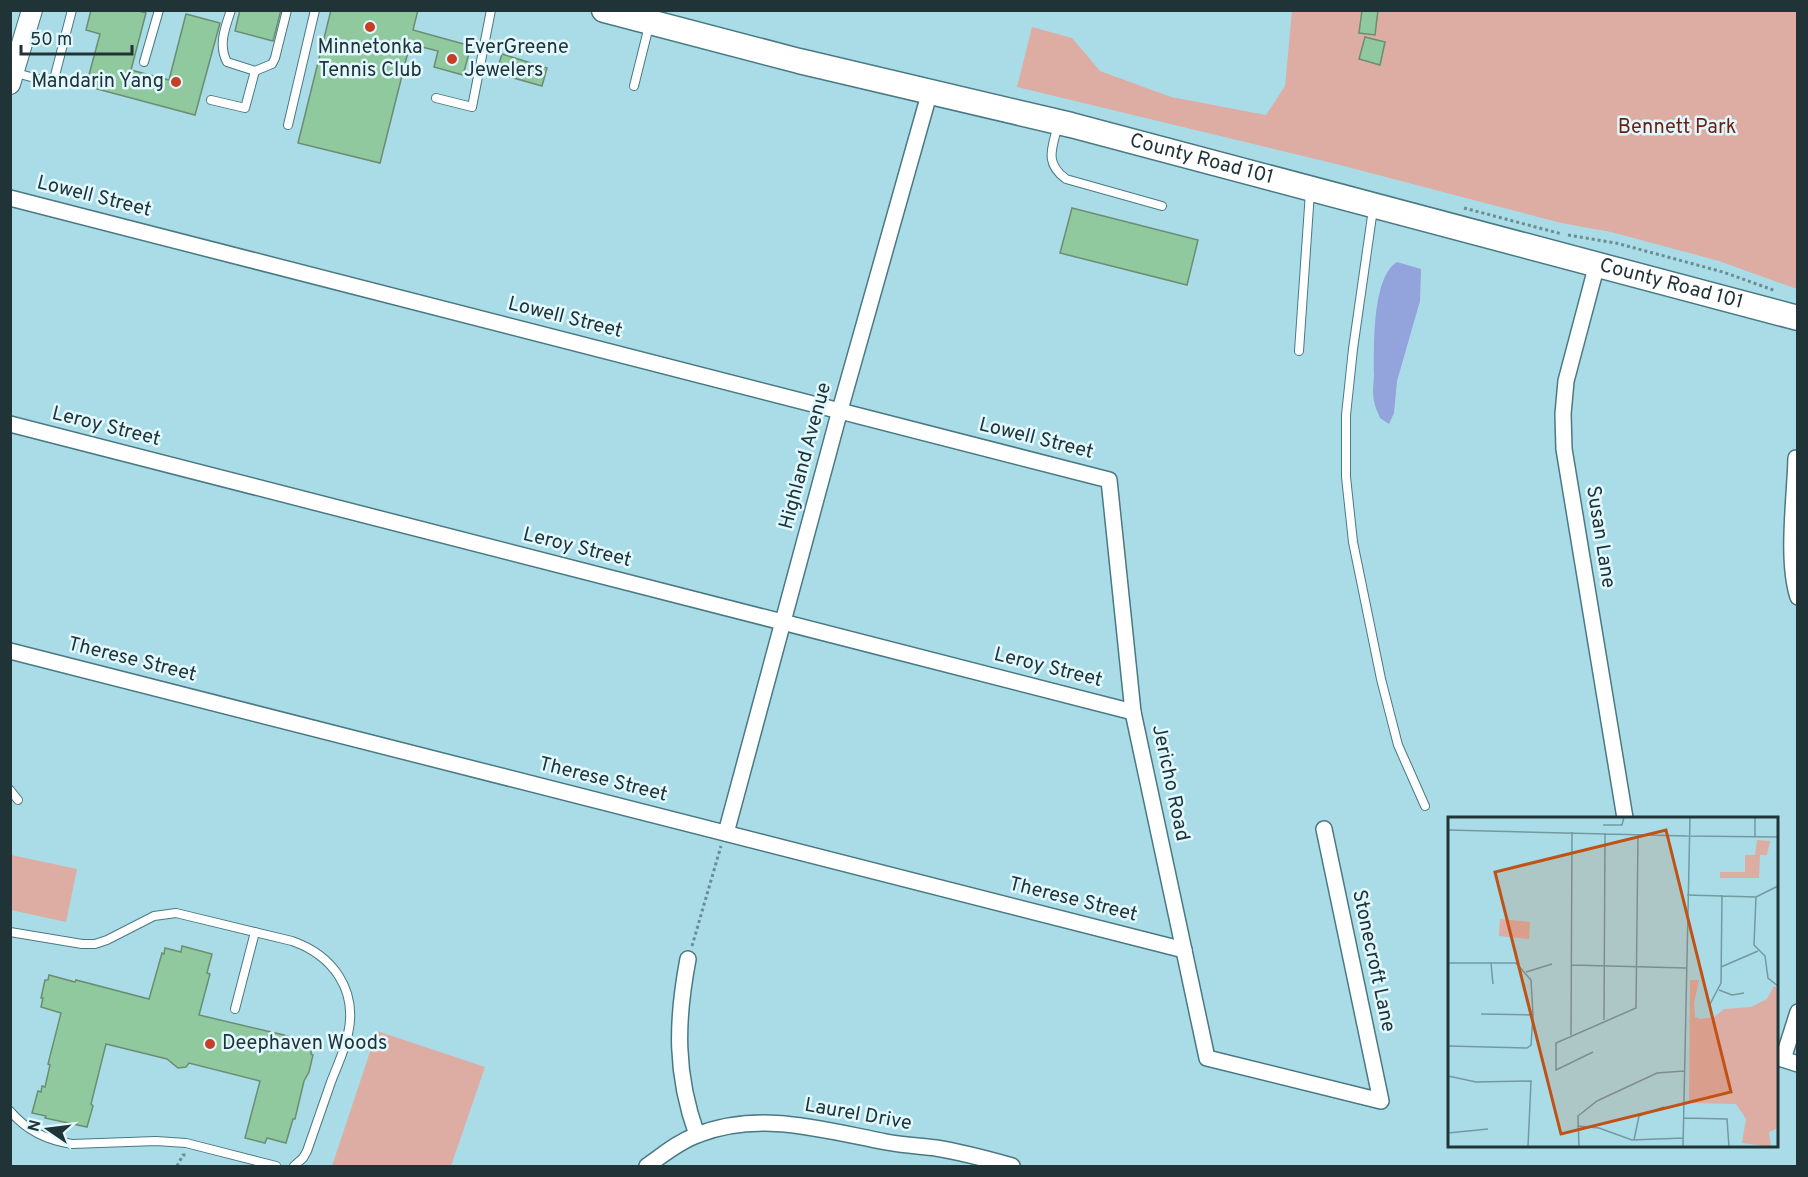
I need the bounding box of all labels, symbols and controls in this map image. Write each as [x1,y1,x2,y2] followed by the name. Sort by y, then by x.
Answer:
[21,18,132,56] scale bar
[363,20,377,34] marker: Minnetonka Tennis Club
[30,29,72,52] text: 50 m
[317,35,423,84] place label: Minnetonka Tennis Club
[464,35,569,84] place label: EverGreene Jewelers
[445,52,459,66] marker: EverGreene Jewelers
[31,69,164,95] place label: Mandarin Yang
[169,75,183,89] marker: Mandarin Yang
[1618,115,1736,141] park label: Bennett Park
[1127,128,1276,191] street label: County Road 101
[34,170,154,224] street label: Lowell Street
[1596,253,1746,316] street label: County Road 101
[505,291,625,345] street label: Lowell Street
[774,380,838,532] street label: Highland Avenue
[49,401,163,453] street label: Leroy Street
[976,412,1096,466] street label: Lowell Street
[1579,484,1621,590] street label: Susan Lane
[520,522,634,574] street label: Leroy Street
[65,631,199,689] street label: Therese Street
[991,642,1105,694] street label: Leroy Street
[1145,722,1195,844] street label: Jericho Road
[536,751,670,809] street label: Therese Street
[1448,817,1778,1147] inset map
[1006,871,1140,929] street label: Therese Street
[1345,888,1401,1034] street label: Stonecroft Lane
[222,1031,387,1057] place label: Deephaven Woods
[203,1037,217,1051] marker: Deephaven Woods
[802,1093,914,1137] street label: Laurel Drive
[18,1099,78,1159] north arrow
[24,1118,46,1134] text: N

